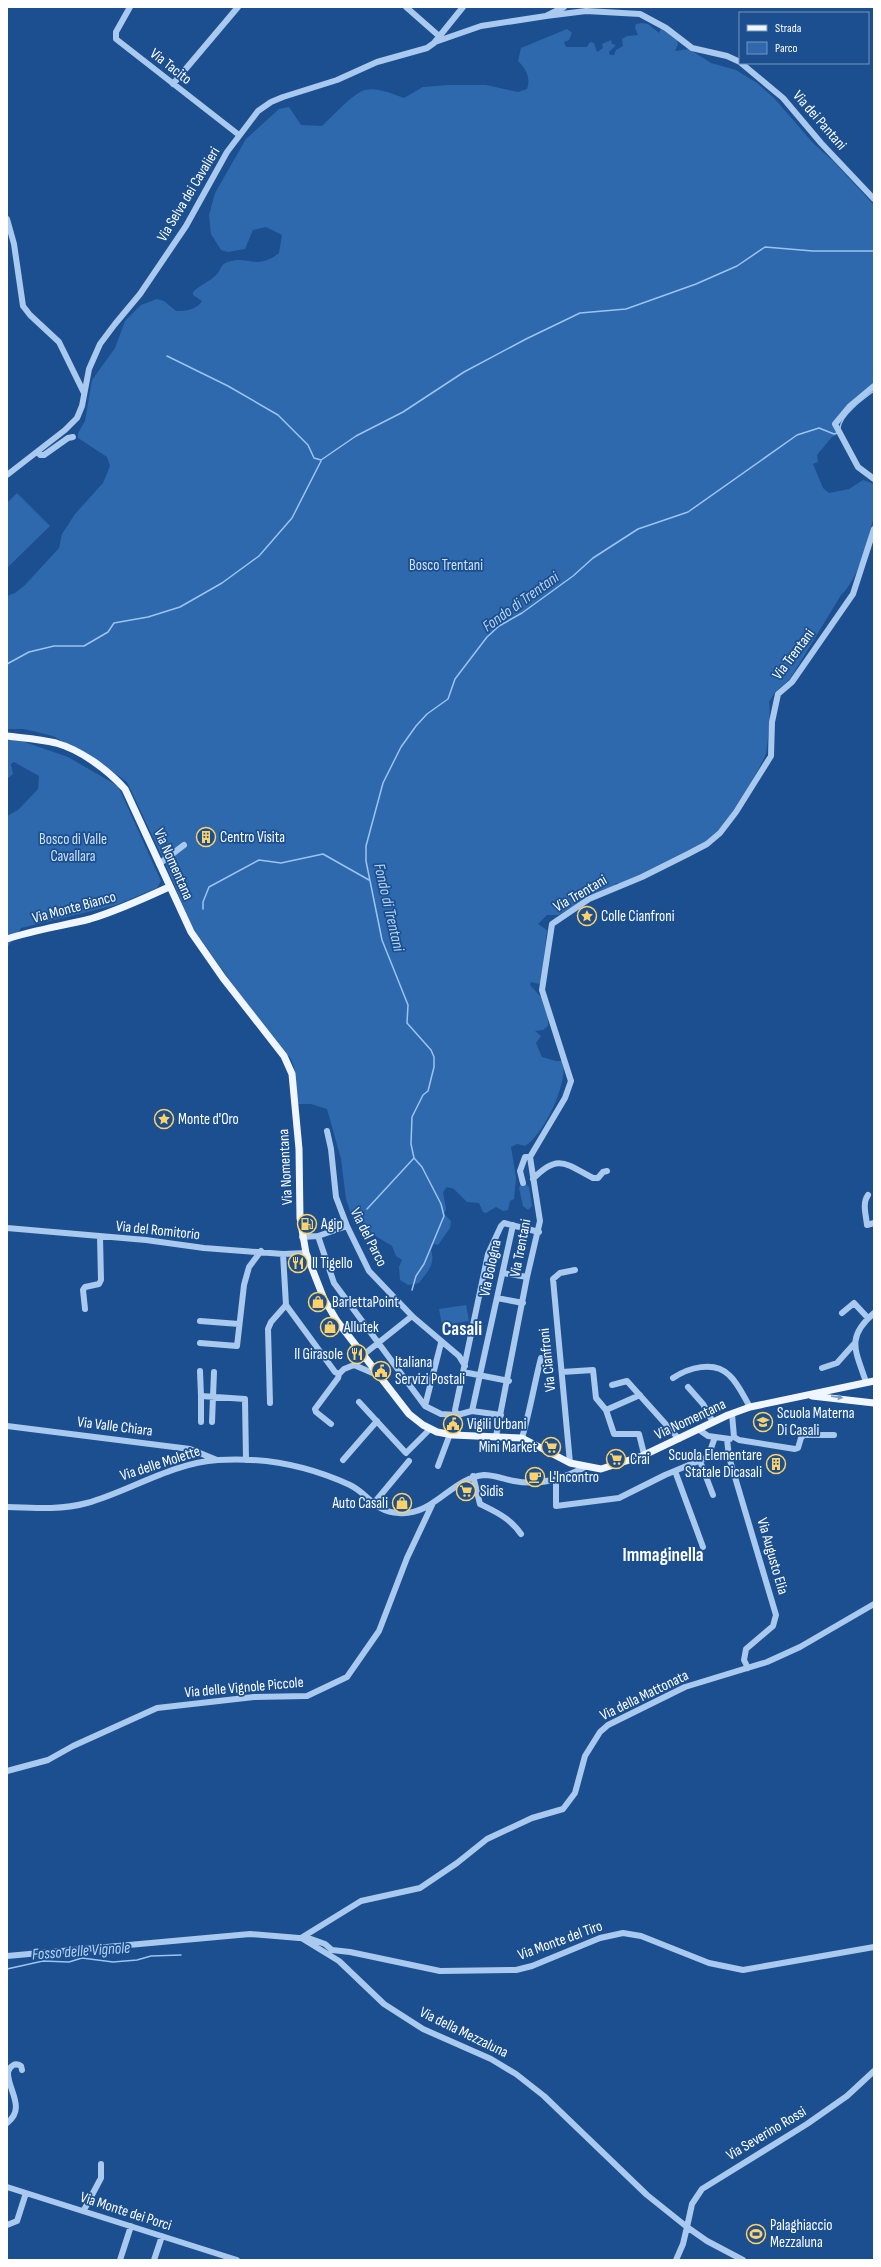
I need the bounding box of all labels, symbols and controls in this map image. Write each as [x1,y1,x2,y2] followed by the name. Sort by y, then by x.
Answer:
[739,12,869,64] legend
[775,21,802,36] text: Strada
[775,41,798,56] text: Parco
[146,44,195,89] street label: Via Tacito
[788,87,851,154] street label: Via dei Pantani
[153,143,224,245] street label: Via Selva dei Cavalieri
[409,556,483,575] park label: Bosco Trentani
[479,568,564,636] water label: Fondo di Trentani
[768,625,819,683] street label: Via Trentani
[149,826,198,903] street label: Via Nomentana
[195,826,217,848] building icon: Centro Visita
[220,828,285,847] place label: Centro Visita
[39,830,107,866] park label: Bosco di Valle Cavallara
[369,862,408,954] water label: Fondo di Trentani
[550,870,611,916] street label: Via Trentani
[30,887,118,928] street label: Via Monte Bianco
[576,905,598,927] place icon: Colle Cianfroni
[601,907,675,926] place label: Colle Cianfroni
[153,1108,175,1130] place icon: Monte d'Oro
[178,1110,239,1129] place label: Monte d'Oro
[274,1128,297,1206] street label: Via Nomentana
[346,1205,391,1270] street label: Via del Parco
[296,1213,318,1235] fuel station icon: Agip
[320,1215,343,1234] place label: Agip
[115,1217,201,1244] street label: Via del Romitorio
[506,1217,535,1279] street label: Via Trentani
[475,1238,506,1298] street label: Via Bologna
[287,1252,309,1274] restaurant icon: Il Tigello
[312,1254,353,1273] place label: Il Tigello
[307,1291,329,1313] shop icon: BarlettaPoint
[332,1293,399,1312] place label: BarlettaPoint
[319,1316,341,1338] shop icon: Allutek
[343,1318,379,1337] place label: Allutek
[442,1318,482,1341] district label: Casali
[535,1327,560,1393] street label: Via Cianfroni
[346,1343,368,1365] restaurant icon: Il Girasole
[294,1345,343,1364] place label: Il Girasole
[395,1353,465,1389] place label: Italiana Servizi Postali
[370,1360,392,1382] public building icon: Italiana Servizi Postali
[831,1394,843,1401] one-way arrow
[652,1395,729,1444] street label: Via Nomentana
[777,1404,855,1440] place label: Scuola Materna Di Casali
[752,1411,774,1433] school or university icon: Scuola Materna Di Casali
[76,1412,154,1441] street label: Via Valle Chiara
[442,1413,464,1435] public building icon: Vigili Urbani
[467,1415,527,1434] place label: Vigili Urbani
[540,1436,562,1458] supermarket icon: Mini Market
[479,1438,537,1457] place label: Mini Market
[118,1442,203,1485] street label: Via delle Molette
[669,1446,762,1482] place label: Scuola Elementare Statale Dicasali
[605,1448,627,1470] supermarket icon: Crai
[630,1450,650,1469] place label: Crai
[765,1453,787,1475] building icon: Scuola Elementare Statale Dicasali
[524,1466,546,1488] cafe icon: L'Incontro
[549,1468,599,1487] place label: L'Incontro
[455,1480,477,1502] supermarket icon: Sidis
[480,1482,504,1501] place label: Sidis
[391,1492,413,1514] shop icon: Auto Casali
[331,1494,388,1513] place label: Auto Casali
[753,1516,793,1597] street label: Via Augusto Elia
[622,1544,704,1567] district label: Immaginella
[597,1666,692,1725] street label: Via della Mattonata
[184,1673,304,1702] street label: Via delle Vignole Piccole
[515,1916,605,1965] street label: Via Monte del Tiro
[31,1939,131,1964] water label: Fosso delle Vignole
[416,2003,511,2062] street label: Via della Mezzaluna
[723,2102,810,2165] street label: Via Severino Rossi
[78,2188,174,2235] street label: Via Monte dei Porci
[770,2216,832,2252] place label: Palaghiaccio Mezzaluna
[745,2223,767,2245] sports icon: Palaghiaccio Mezzaluna

